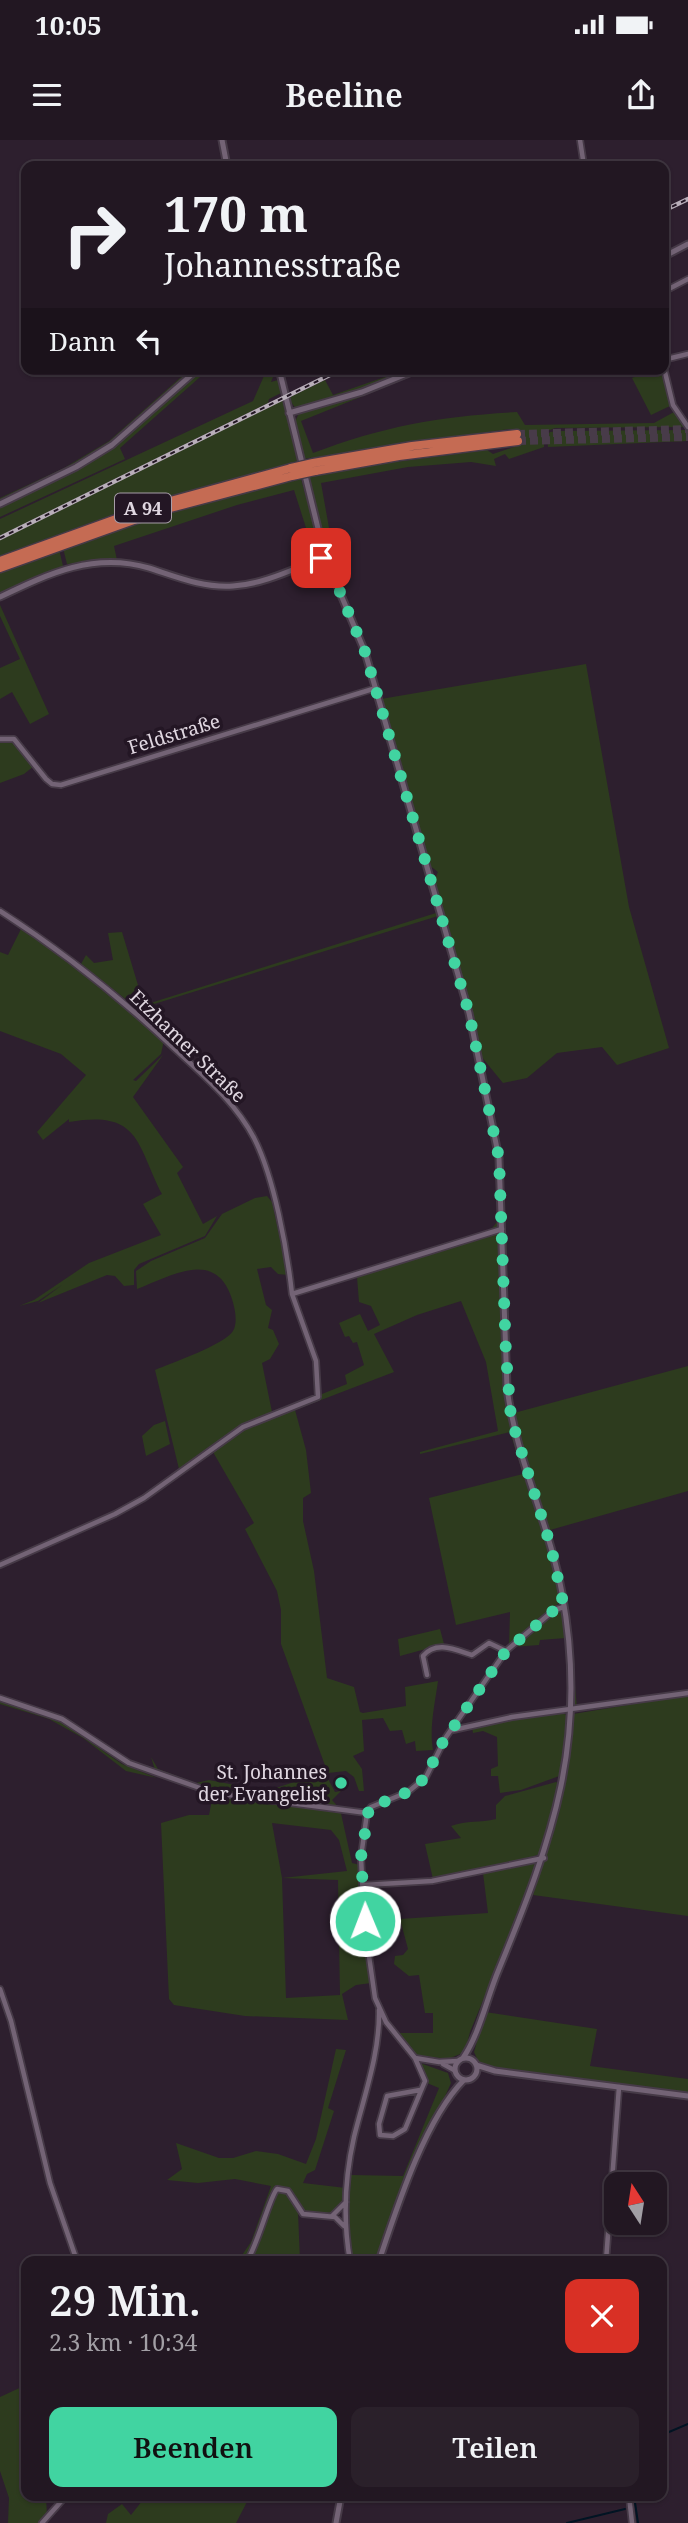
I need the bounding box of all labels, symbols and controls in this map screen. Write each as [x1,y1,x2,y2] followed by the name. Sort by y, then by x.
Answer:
[35,7,102,43] text: 10:05
[285,73,403,116] text: Beeline
[28,76,66,114] icon: menu
[622,76,660,114] icon: share
[164,180,308,246] text: 170 m
[49,189,140,280] icon: right
[164,243,401,286] text: Johannesstraße
[130,322,168,360] icon: left
[49,323,116,359] text: Dann
[115,494,171,522] road number: A 94
[291,528,351,588] pin
[302,539,340,577] icon: arrive
[125,708,223,760] street label: Feldstraße
[124,984,252,1108] street label: Etzhamer Straße
[198,1759,327,1807] place label: St. Johannes der Evangelist
[333,1775,349,1791] marker: St. Johannes der Evangelist
[328,1884,402,1958] position arrow
[604,2172,667,2235] north arrow
[604,2172,667,2235] map controls
[49,2271,201,2328] text: 29 Min.
[565,2279,639,2353] button: close
[49,2326,197,2358] text: 2.3 km · 10:34
[49,2407,337,2487] button: Beenden
[351,2407,639,2487] button: Teilen

